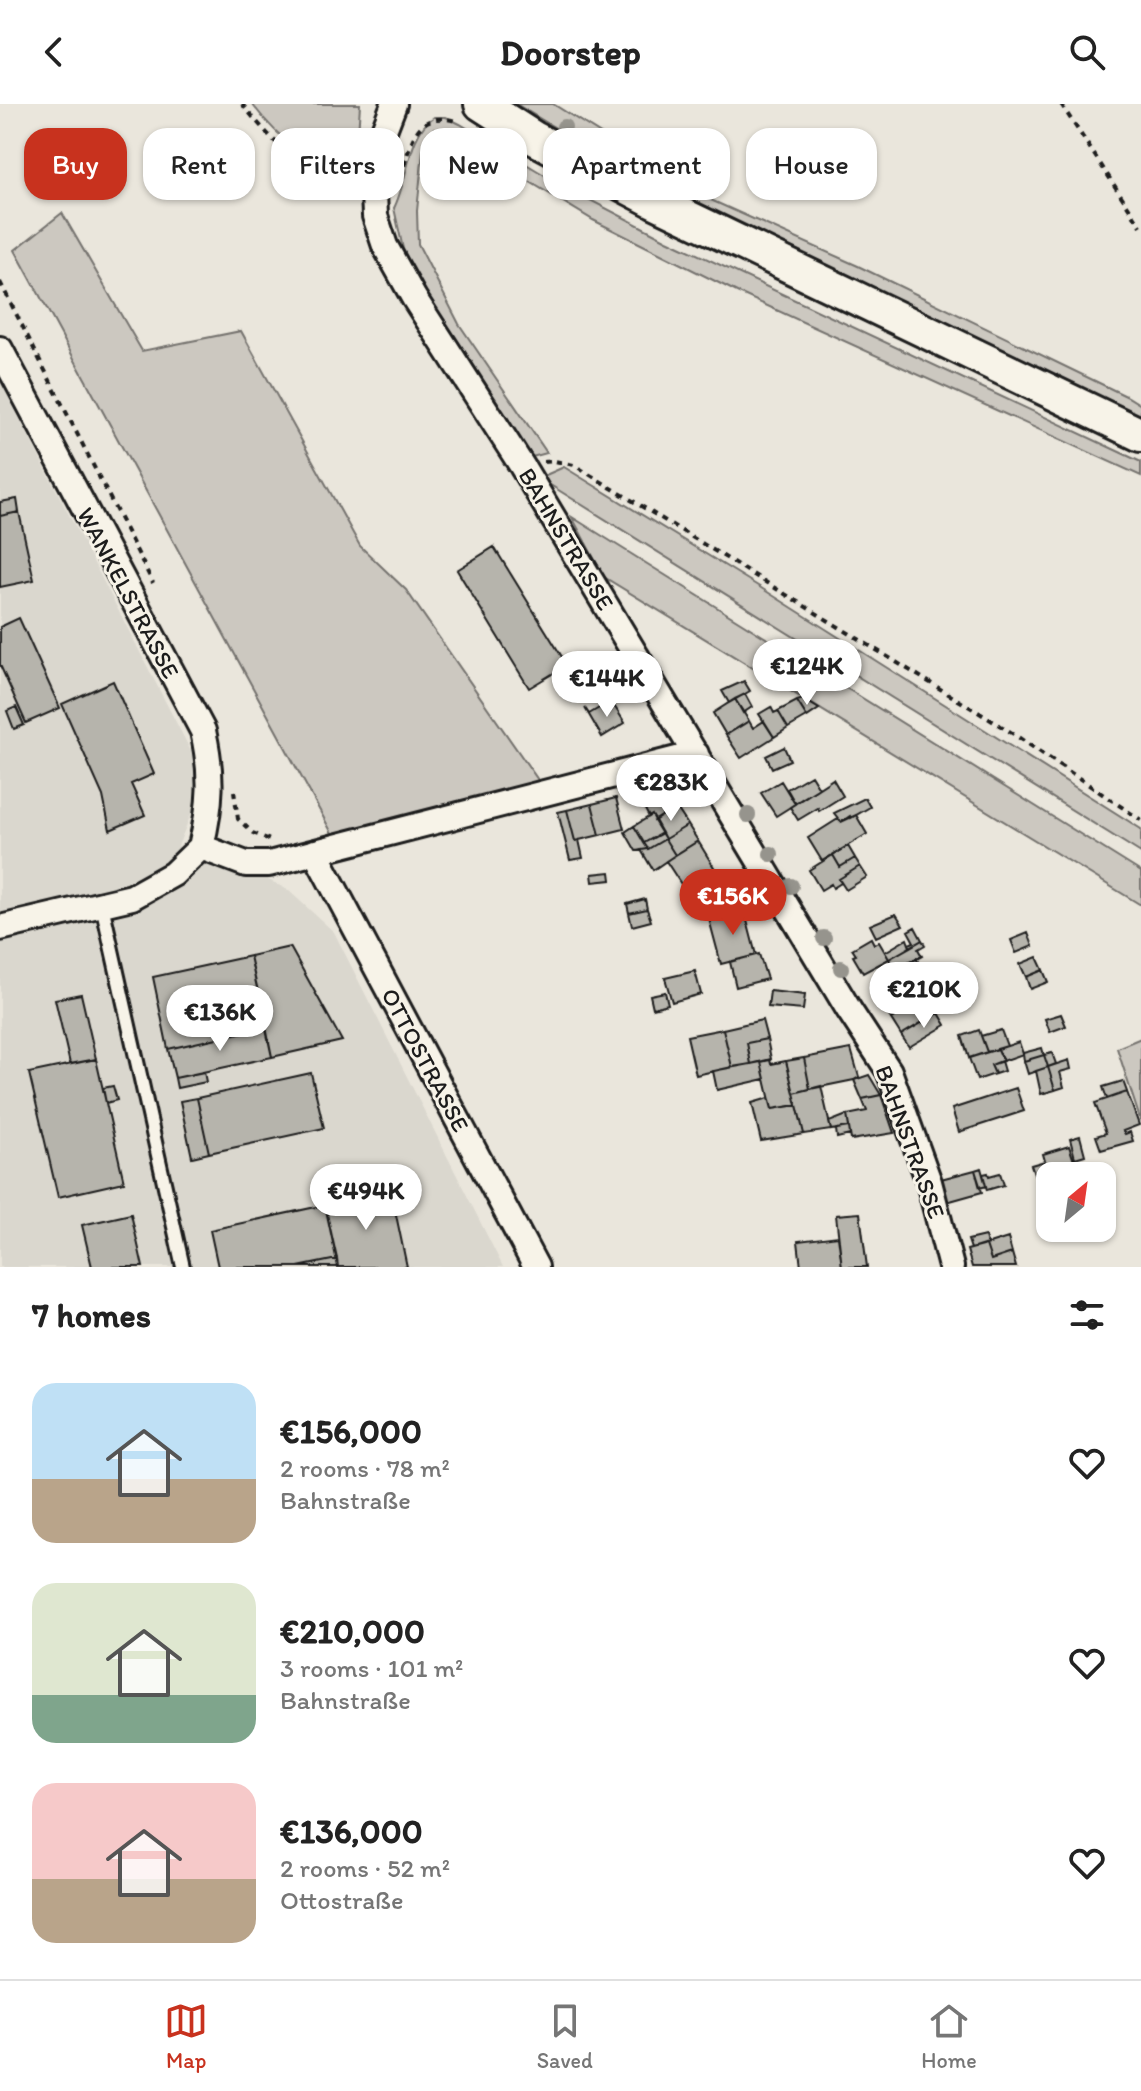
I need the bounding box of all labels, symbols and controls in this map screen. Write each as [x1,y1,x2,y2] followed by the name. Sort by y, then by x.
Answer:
[32,30,76,74] icon: back
[1065,30,1109,74] icon: search
[500,31,641,74] text: Doorstep
[24,128,127,200] chip: Buy
[143,128,255,200] chip: Rent
[271,128,404,200] chip: Filters
[420,128,527,200] chip: New
[543,128,730,200] chip: Apartment
[746,128,877,200] chip: House
[513,462,620,615] street label: BAHNSTRASSE
[71,502,186,683] street label: WANKELSTRASSE
[751,639,863,707] pin: €124K
[771,649,843,681] text: €124K
[551,651,663,719] pin: €144K
[570,661,644,693] text: €144K
[615,755,727,823] pin: €283K
[634,765,708,797] text: €283K
[677,869,789,937] pin: €156K
[698,879,768,911] text: €156K
[868,962,980,1030] pin: €210K
[887,972,961,1004] text: €210K
[375,983,476,1137] street label: OTTOSTRASSE
[164,985,276,1053] pin: €136K
[184,995,256,1027] text: €136K
[869,1061,952,1222] street label: BAHNSTRASSE
[1036,1162,1116,1242] north arrow
[1036,1162,1116,1242] map controls
[310,1164,422,1232] pin: €494K
[328,1174,404,1206] text: €494K
[1065,1293,1109,1337] icon: filters
[32,1295,151,1336] text: 7 homes
[280,1411,422,1452] text: €156,000
[96,1415,192,1511] icon: home
[1065,1441,1109,1485] icon: heart
[280,1452,450,1484] text: 2 rooms · 78 m²
[280,1484,411,1516] text: Bahnstraße
[280,1611,425,1652] text: €210,000
[96,1615,192,1711] icon: home
[1065,1641,1109,1685] icon: heart
[280,1652,463,1684] text: 3 rooms · 101 m²
[280,1684,411,1716] text: Bahnstraße
[280,1811,423,1852] text: €136,000
[96,1815,192,1911] icon: home
[1065,1841,1109,1885] icon: heart
[280,1852,450,1884] text: 2 rooms · 52 m²
[280,1884,404,1916] text: Ottostraße
[164,1999,208,2074] tab: Map
[537,1999,593,2074] tab: Saved
[921,1999,977,2074] tab: Home

